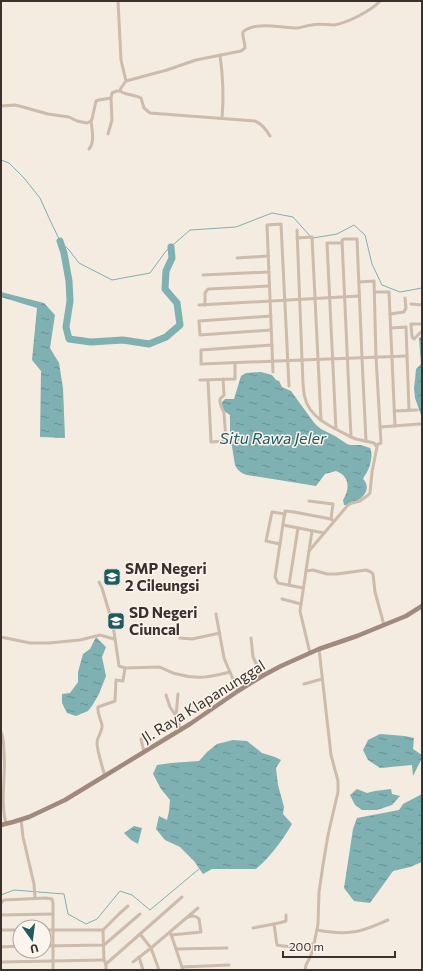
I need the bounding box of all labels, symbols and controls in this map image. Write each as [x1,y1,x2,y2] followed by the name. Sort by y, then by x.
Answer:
[220,428,327,447] water label: Situ Rawa Jeler
[125,559,207,594] place label: SMP Negeri 2 Cileungsi
[102,567,122,587] school or university icon: SMP Negeri 2 Cileungsi
[129,603,197,638] place label: SD Negeri Ciuncal
[106,611,126,631] school or university icon: SD Negeri Ciuncal
[138,656,268,746] street label: Jl. Raya Klapanunggal
[12,919,52,959] north arrow
[283,933,395,959] scale bar
[289,939,324,953] text: 200 m
[29,942,40,956] text: U

